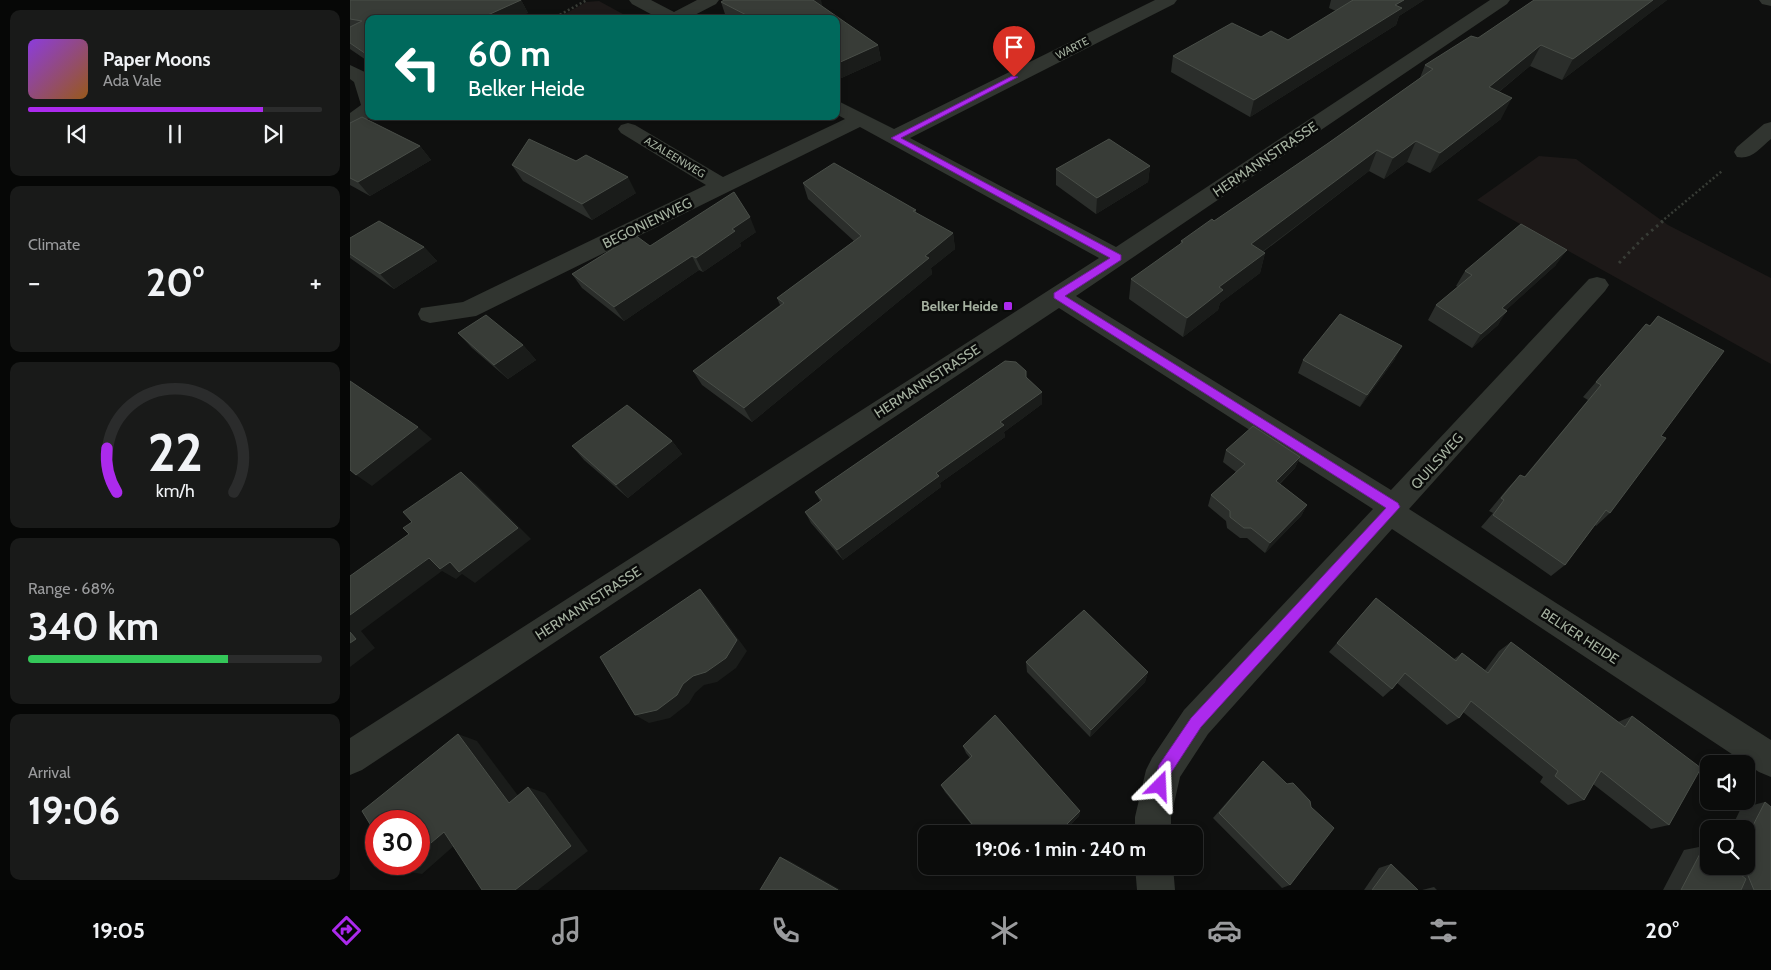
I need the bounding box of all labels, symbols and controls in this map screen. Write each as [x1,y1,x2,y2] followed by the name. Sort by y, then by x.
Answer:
[993,26,1035,77] pin
[468,32,551,75] text: 60 m
[1000,33,1028,61] icon: arrive
[1053,34,1091,62] street label: WARTE
[385,35,450,100] icon: left
[103,48,211,71] text: Paper Moons
[103,71,162,90] text: Ada Vale
[468,75,585,102] text: Belker Heide
[1209,117,1321,201] street label: HERMANNSTRASSE
[63,120,91,148] icon: previous
[161,120,189,148] icon: pause
[259,120,287,148] icon: next
[642,133,708,181] street label: AZALEENWEG
[599,194,695,252] street label: BEGONIENWEG
[28,235,80,254] text: Climate
[146,259,204,306] text: 20°
[28,265,40,299] text: −
[310,265,322,299] text: +
[921,297,998,315] place label: Belker Heide
[1002,300,1014,312] marker: Belker Heide
[871,340,984,422] street label: HERMANNSTRASSE
[147,421,203,484] text: 22
[1407,429,1467,493] street label: QUILSWEG
[155,480,195,501] text: km/h
[532,562,645,644] street label: HERMANNSTRASSE
[28,579,115,598] text: Range · 68%
[28,603,159,650] text: 340 km
[1538,604,1623,668] street label: BELKER HEIDE
[1700,755,1755,875] map controls
[1700,755,1755,810] button: sound
[1133,759,1185,811] position arrow
[28,763,71,782] text: Arrival
[28,787,120,834] text: 19:06
[365,810,430,875] speed limit sign: 30
[1700,820,1755,875] button: search
[975,838,1146,861] text: 19:06 · 1 min · 240 m
[329,913,364,948] icon: directions
[549,913,584,948] icon: music
[768,913,803,948] icon: phone
[987,913,1022,948] icon: climate
[1207,913,1242,948] icon: car
[1426,913,1461,948] icon: filters
[92,917,145,944] text: 19:05
[1645,917,1679,944] text: 20°

